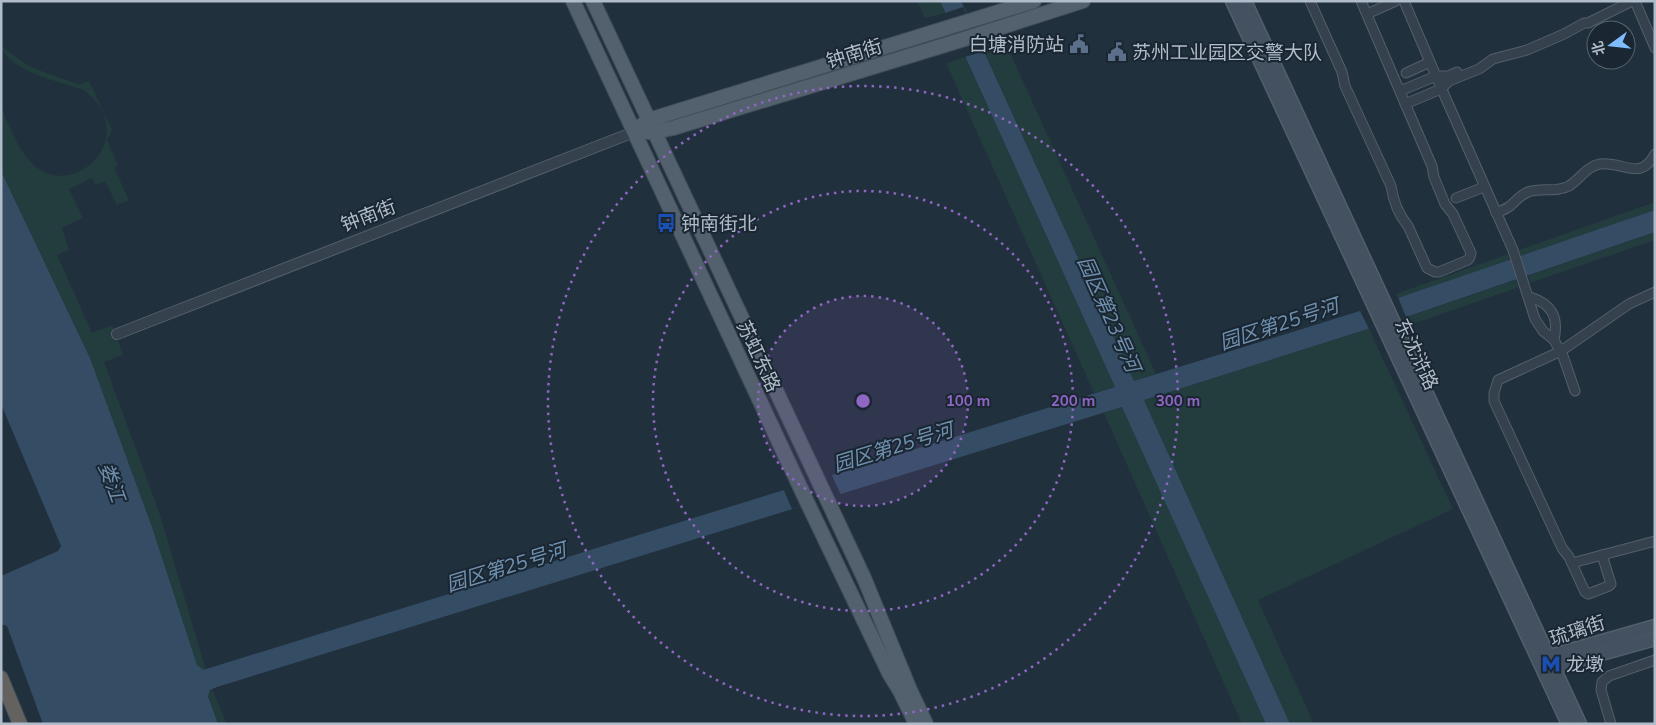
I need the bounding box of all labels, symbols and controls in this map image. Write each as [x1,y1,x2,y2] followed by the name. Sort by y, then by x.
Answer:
[1586,20,1636,70] north arrow
[969,32,1064,56] place label: 白塘消防站
[823,33,885,73] street label: 钟南街
[1068,33,1090,55] public building icon: 白塘消防站
[1588,39,1609,57] text: 北
[1132,40,1322,64] place label: 苏州工业园区交警大队
[1106,41,1128,63] public building icon: 苏州工业园区交警大队
[337,194,399,236] street label: 钟南街
[681,211,757,235] place label: 钟南街北
[655,212,677,234] bus stop icon: 钟南街北
[1073,252,1148,379] water label: 园区第23号河
[1216,291,1345,355] water label: 园区第25号河
[1390,314,1444,394] street label: 东沈浒路
[732,316,786,396] street label: 苏虹东路
[946,391,990,410] text: 100 m
[1051,391,1095,410] text: 200 m
[1156,391,1200,410] text: 300 m
[854,392,872,410] centre of rings
[830,415,960,477] water label: 园区第25号河
[94,459,132,507] water label: 娄江
[443,535,573,597] water label: 园区第25号河
[1546,610,1608,650] street label: 琉璃街
[1566,652,1604,676] place label: 龙墩
[1540,653,1562,675] metro station icon: 龙墩

